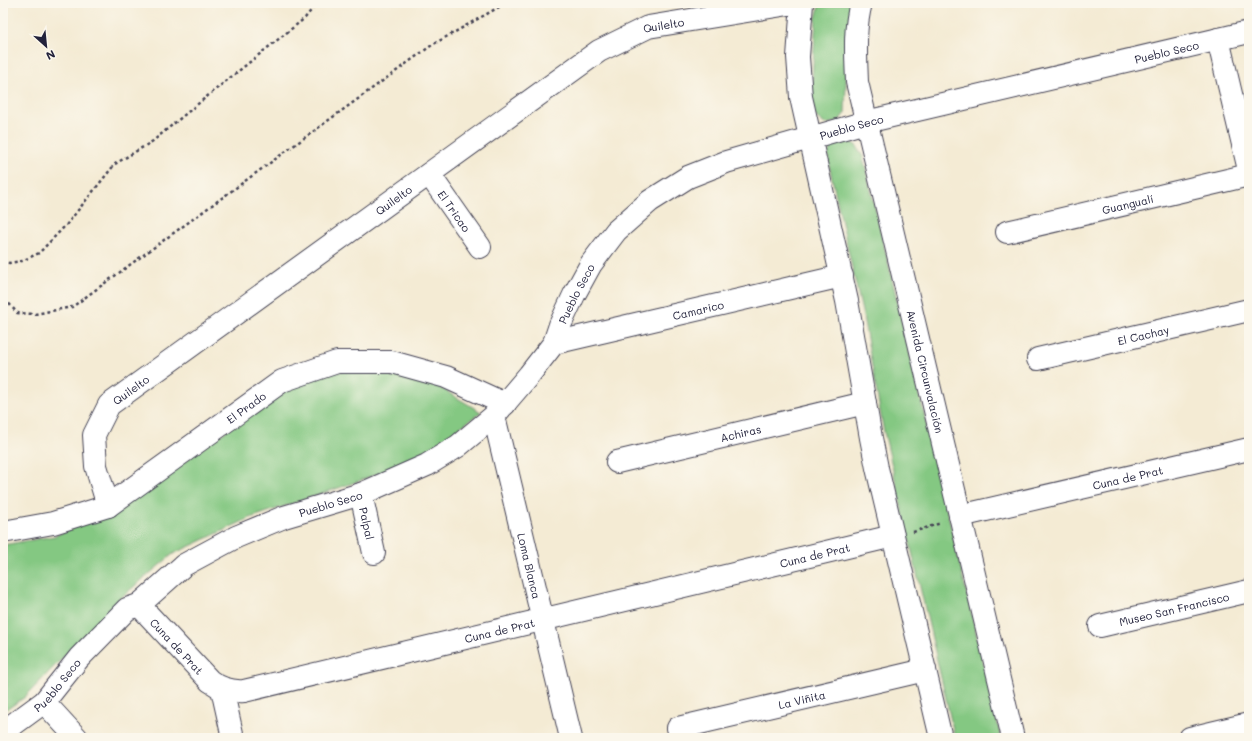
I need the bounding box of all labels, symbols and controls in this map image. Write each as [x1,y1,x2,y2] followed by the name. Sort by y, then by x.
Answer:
[640,14,686,36] street label: Quilelto
[26,26,66,66] north arrow
[1133,36,1201,66] street label: Pueblo Seco
[44,47,58,64] text: N
[818,111,885,142] street label: Pueblo Seco
[372,181,415,218] street label: Quilelto
[435,187,475,235] street label: El Tricao
[1100,190,1155,217] street label: Guangualí
[554,260,598,326] street label: Pueblo Seco
[671,296,726,323] street label: Camarico
[904,308,948,435] street label: Avenida Circunvalación
[1116,321,1171,348] street label: El Cachay
[109,371,152,408] street label: Quilelto
[223,387,269,426] street label: El Prado
[719,421,762,445] street label: Achiras
[1091,462,1164,493] street label: Cuna de Prat
[297,486,364,520] street label: Pueblo Seco
[357,506,378,541] street label: Palpal
[515,531,545,600] street label: Loma Blanca
[778,539,851,570] street label: Cuna de Prat
[1117,588,1231,629] street label: Museo San Francisco
[463,614,536,646] street label: Cuna de Prat
[147,615,207,677] street label: Cuna de Prat
[30,655,84,715] street label: Pueblo Seco
[777,686,827,712] street label: La Viñita

